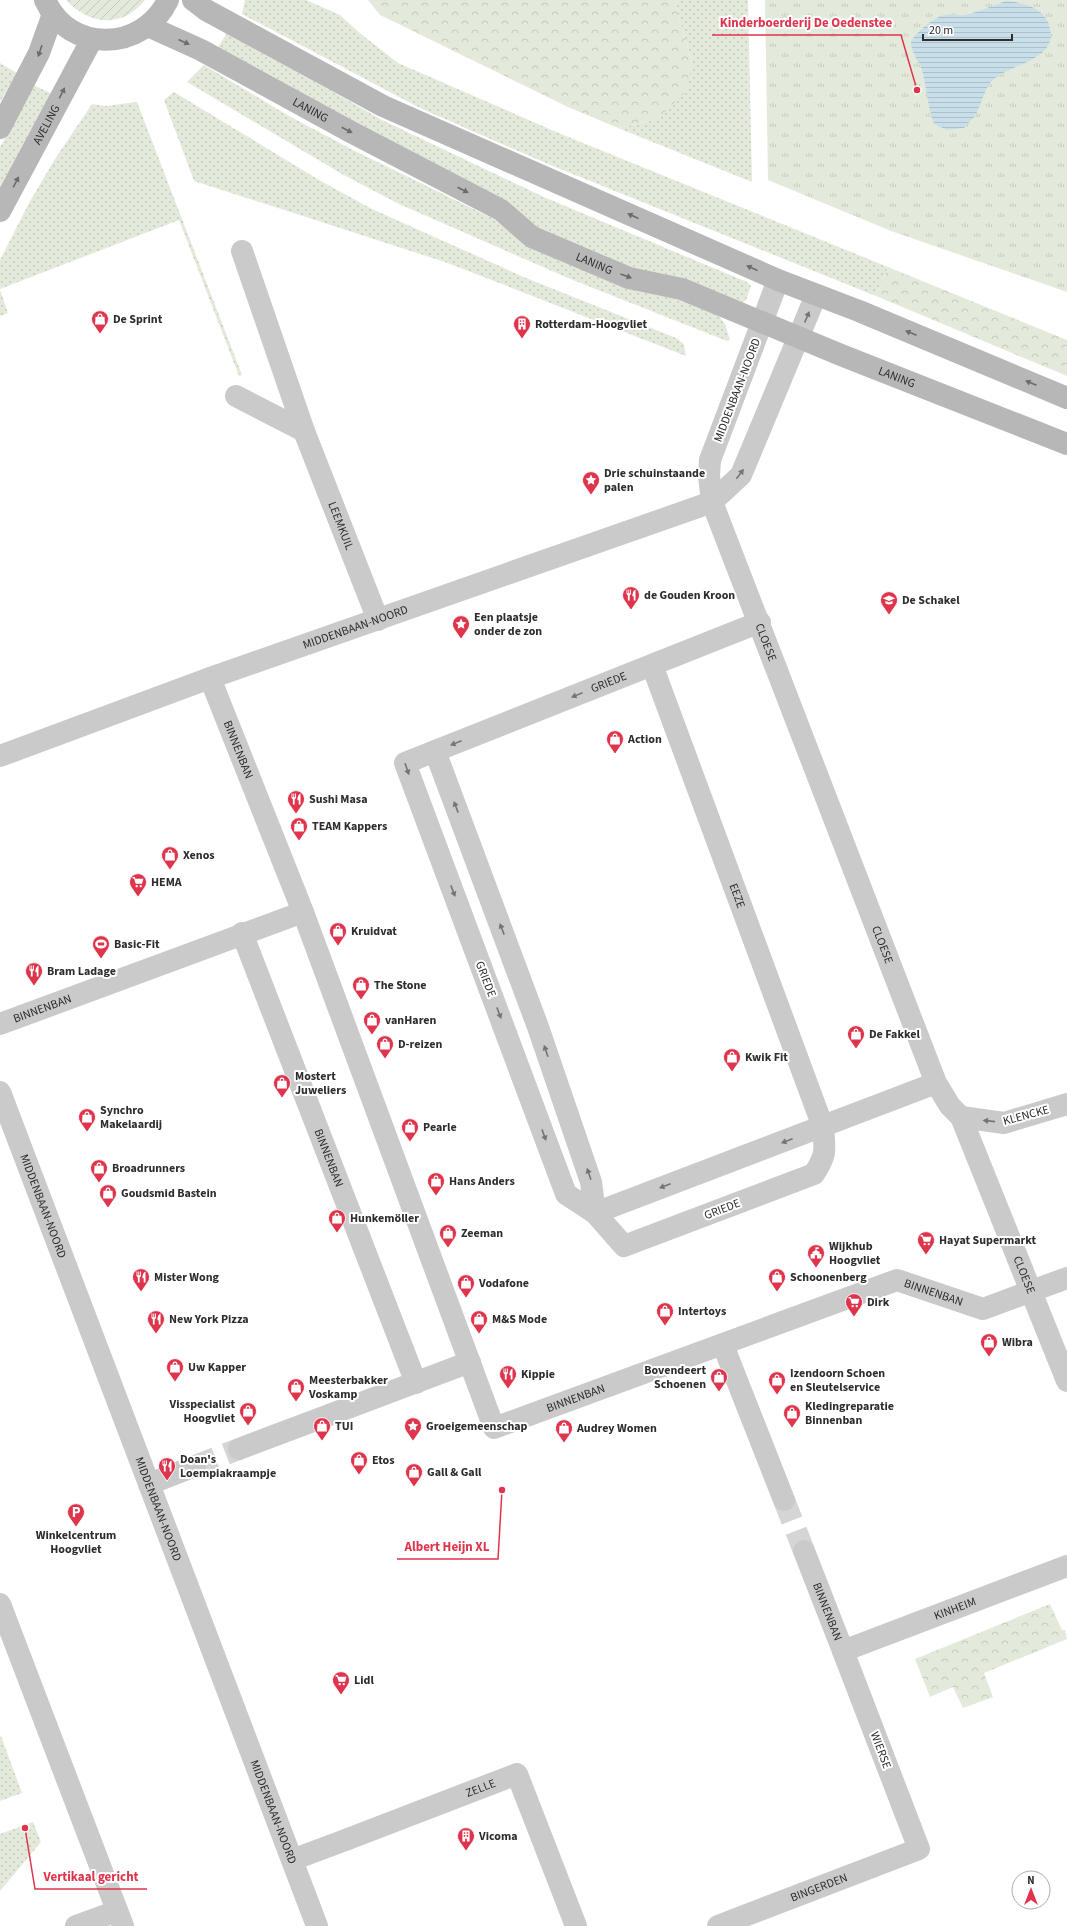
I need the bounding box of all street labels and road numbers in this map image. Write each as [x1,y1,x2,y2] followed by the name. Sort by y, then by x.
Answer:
[289,94,331,127] street label: LANING
[29,102,64,148] street label: AVELING
[573,248,615,279] street label: LANING
[710,336,765,445] street label: MIDDENBAAN-NOORD
[876,363,918,392] street label: LANING
[323,499,358,553] street label: LEEMKUIL
[301,601,410,654] street label: MIDDENBAAN-NOORD
[751,621,781,664] street label: CLOESE
[588,668,629,697] street label: GRIEDE
[219,718,257,781] street label: BINNENBAN
[725,881,749,911] street label: EEZE
[867,923,897,966] street label: CLOESE
[471,959,500,1000] street label: GRIEDE
[11,990,74,1027] street label: BINNENBAN
[1001,1101,1051,1130] street label: KLENCKE
[309,1126,347,1190] street label: BINNENBAN
[15,1152,70,1261] street label: MIDDENBAAN-NOORD
[702,1195,743,1224] street label: GRIEDE
[1009,1253,1039,1296] street label: CLOESE
[902,1275,965,1311] street label: BINNENBAN
[544,1380,607,1417] street label: BINNENBAN
[130,1455,186,1564] street label: MIDDENBAAN-NOORD
[808,1580,846,1643] street label: BINNENBAN
[932,1593,979,1625] street label: KINHEIM
[866,1729,895,1771] street label: WIERSE
[246,1757,301,1866] street label: MIDDENBAAN-NOORD
[463,1775,498,1802] street label: ZELLE
[788,1869,850,1907] street label: BINGERDEN

